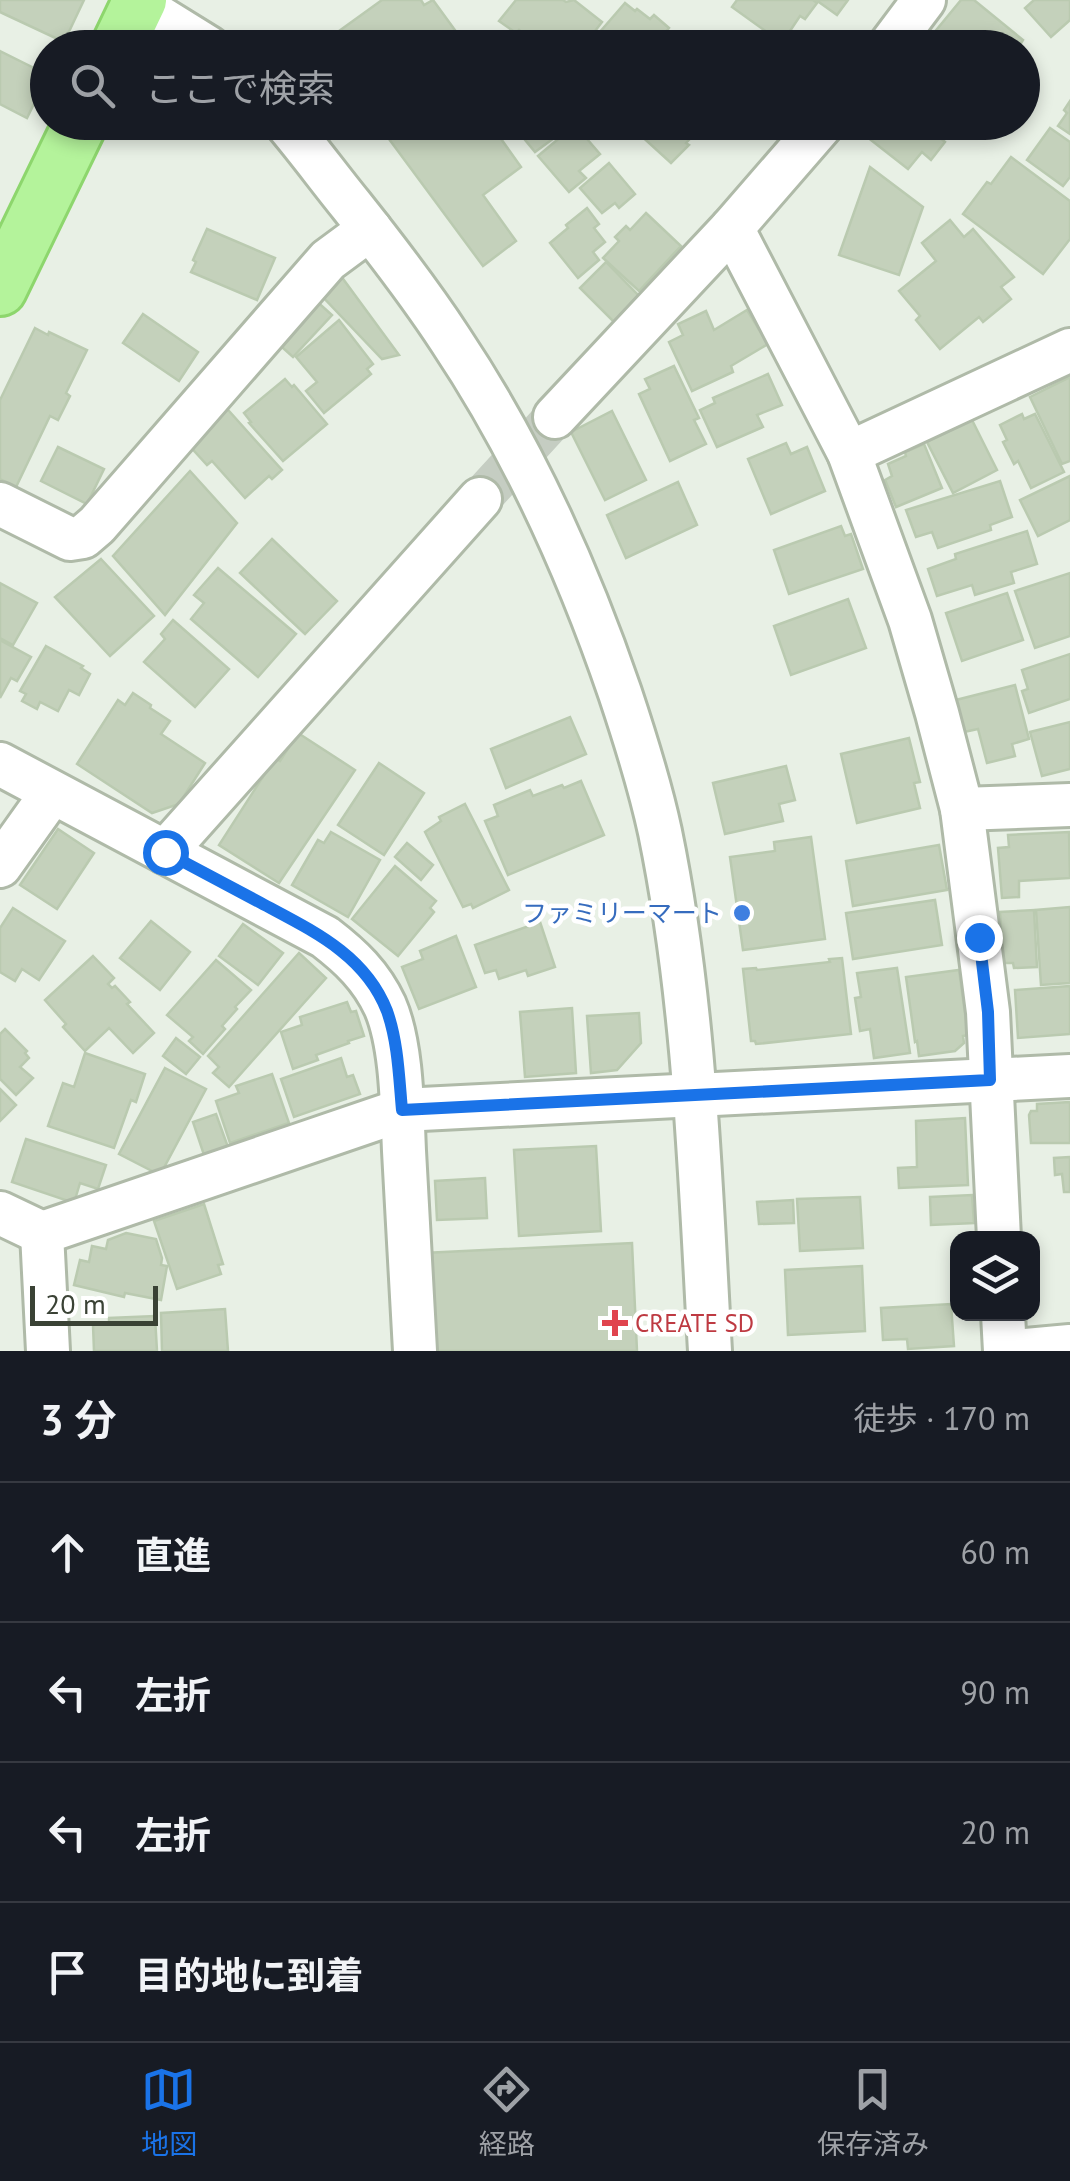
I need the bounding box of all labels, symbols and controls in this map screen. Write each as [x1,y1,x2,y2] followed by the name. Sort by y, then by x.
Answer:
[30,30,1040,140] search box
[65,58,120,113] icon: search
[145,63,335,112] text: ここで検索
[143,830,189,876] route start
[522,897,722,929] place label: ファミリーマート
[731,902,753,924] marker: ファミリーマート
[957,915,1003,961] route end
[950,1231,1040,1321] map controls
[950,1231,1040,1321] button: layers
[30,1281,158,1326] scale bar
[45,1285,106,1322] text: 20 m
[635,1307,754,1339] place label: CREATE SD
[604,1312,626,1334] marker: CREATE SD
[40,1392,116,1447] text: 3 分
[854,1397,1030,1439] text: 徒歩 · 170 m
[40,1525,95,1580] icon: ahead
[135,1530,211,1579] text: 直進
[961,1531,1030,1573] text: 60 m
[40,1665,95,1720] icon: left
[135,1670,211,1719] text: 左折
[961,1671,1030,1713] text: 90 m
[40,1805,95,1860] icon: left
[135,1810,211,1859] text: 左折
[961,1811,1030,1853] text: 20 m
[40,1945,95,2000] icon: arrive
[135,1950,363,1999] text: 目的地に到着
[141,2062,197,2162] tab: 地図
[479,2062,535,2162] tab: 経路
[817,2062,929,2162] tab: 保存済み

